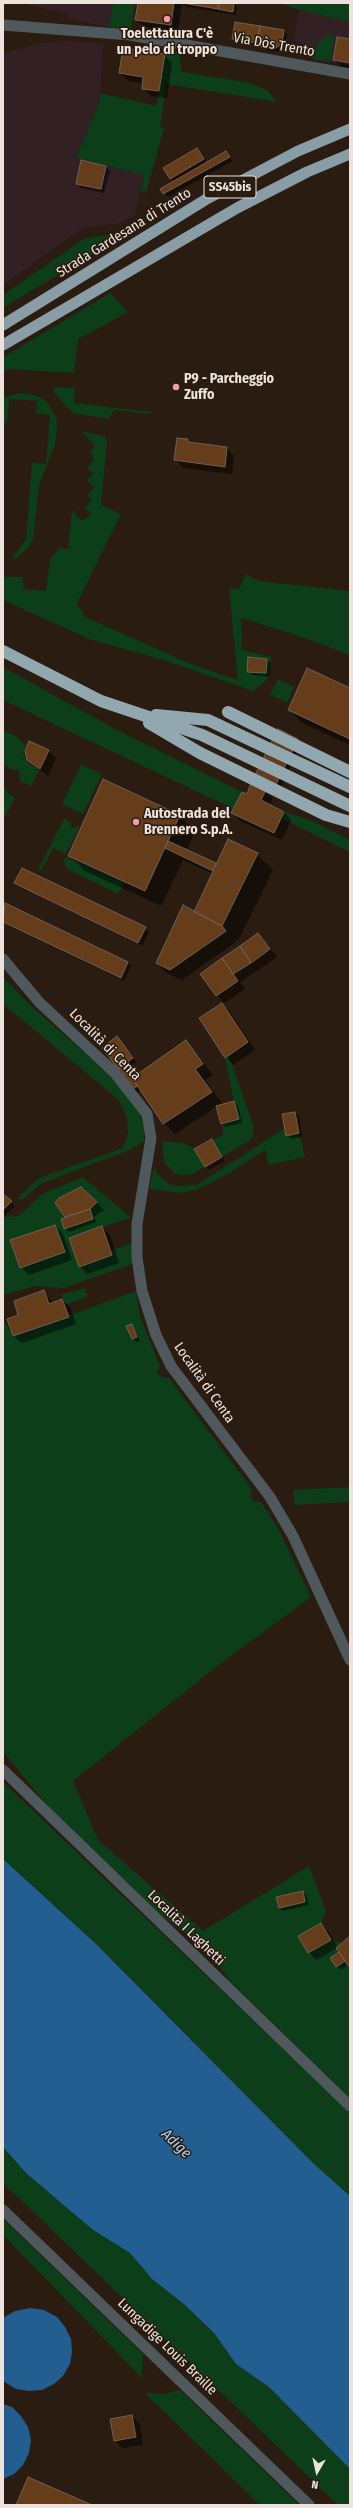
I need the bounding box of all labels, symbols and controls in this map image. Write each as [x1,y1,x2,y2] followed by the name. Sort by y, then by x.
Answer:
[162,14,172,24] marker: Toelettatura C'è un pelo di troppo
[117,26,217,58] place label: Toelettatura C'è un pelo di troppo
[232,30,316,60] street label: Via Dòs Trento
[204,176,256,198] road number: SS45bis
[54,185,194,281] street label: Strada Gardesana di Trento
[184,371,274,404] place label: P9 - Parcheggio Zuffo
[171,382,181,392] marker: P9 - Parcheggio Zuffo
[144,806,233,838] place label: Autostrada del Brennero S.p.A.
[131,817,141,827] marker: Autostrada del Brennero S.p.A.
[66,1006,144,1084] street label: Località di Centa
[170,1339,238,1427] street label: Località di Centa
[144,1887,228,1969] street label: Località I Laghetti
[157,2126,195,2162] water label: Adige
[114,2295,220,2399] street label: Lungadige Louis Braille
[297,2452,337,2492] north arrow
[311,2477,319,2491] text: N

